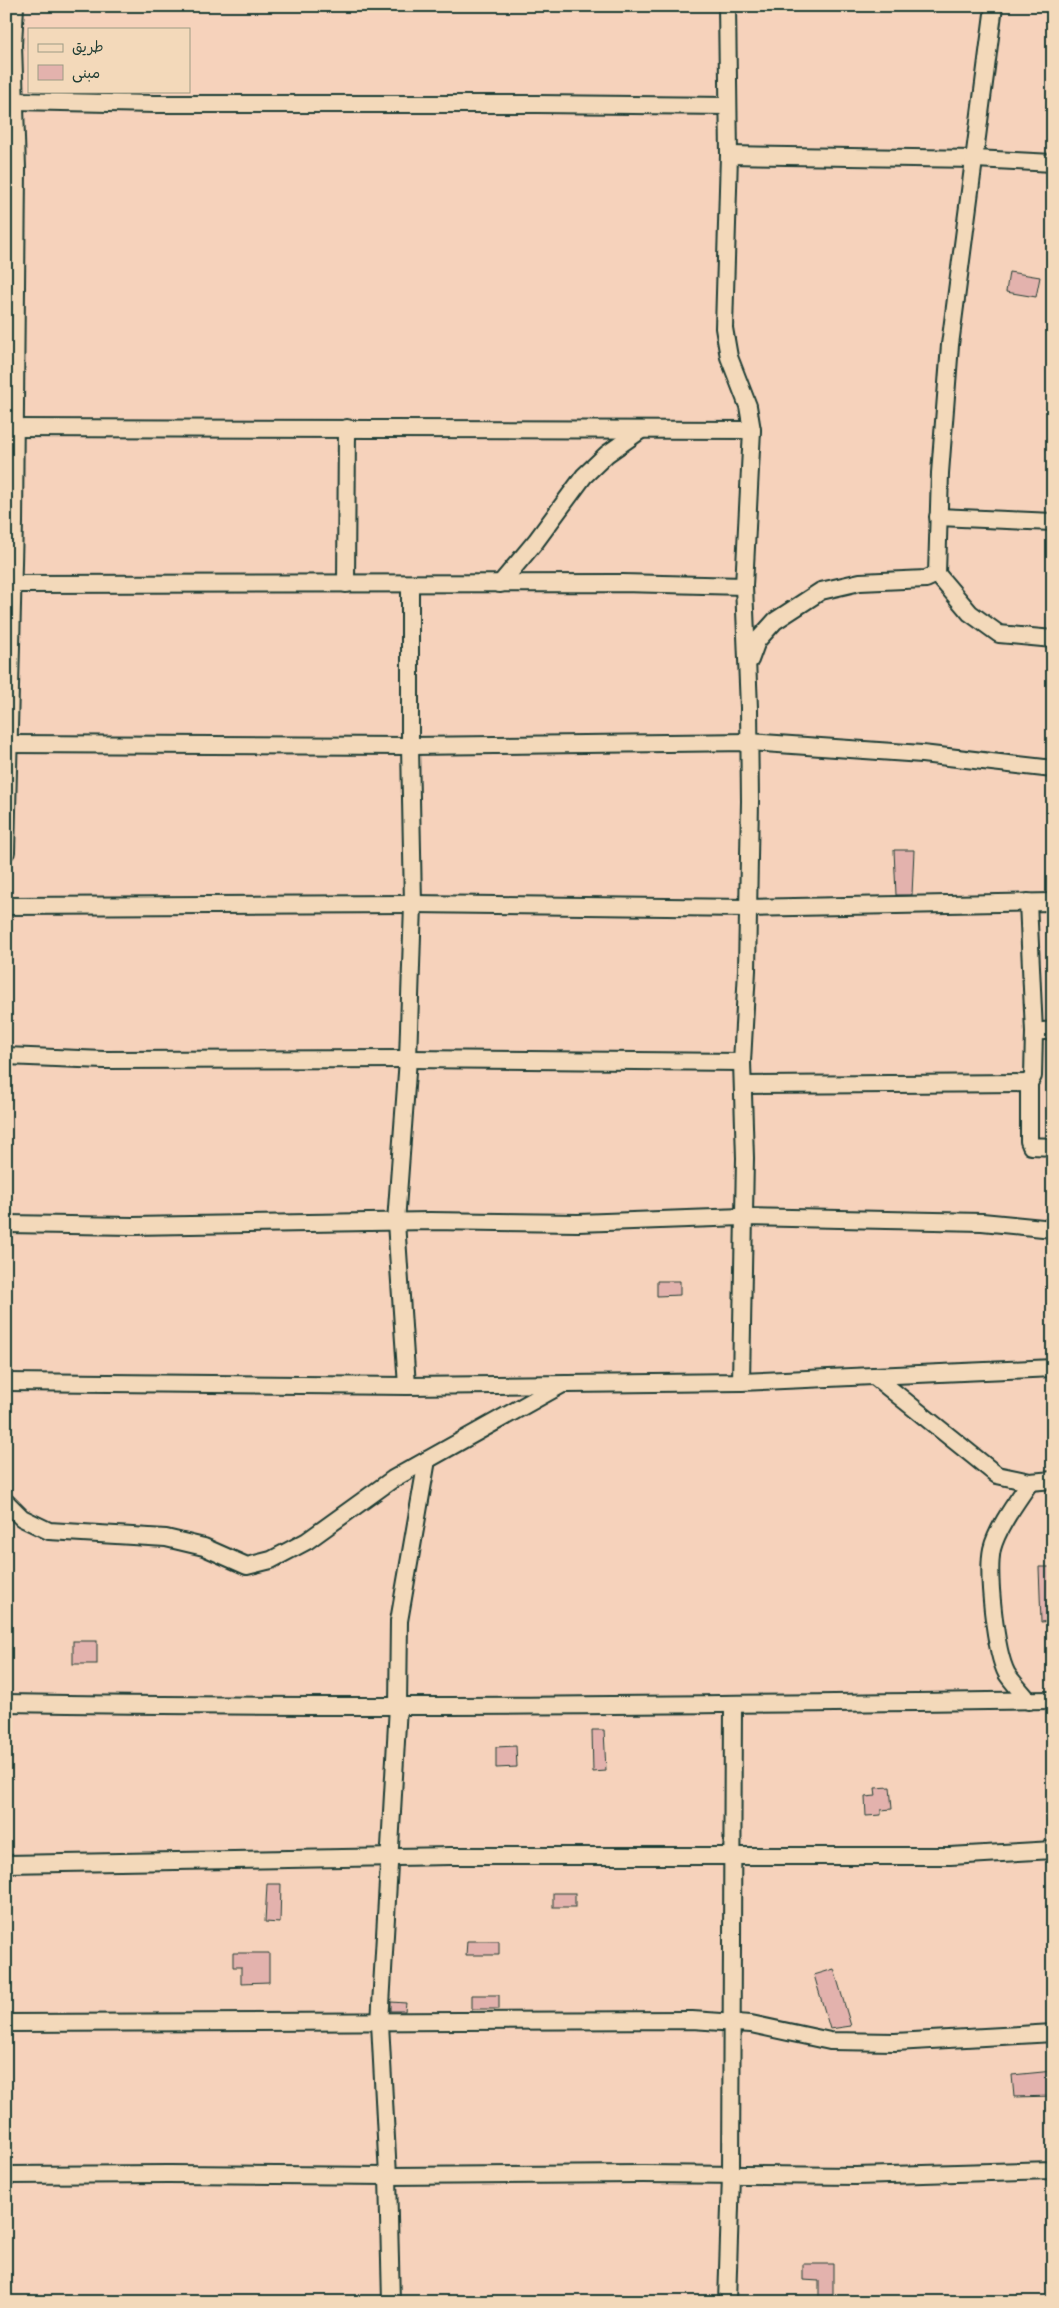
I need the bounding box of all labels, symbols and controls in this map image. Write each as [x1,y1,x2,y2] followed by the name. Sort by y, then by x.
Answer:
[28,28,190,92] legend
[72,38,104,57] text: طريق
[72,64,100,83] text: مبنى

